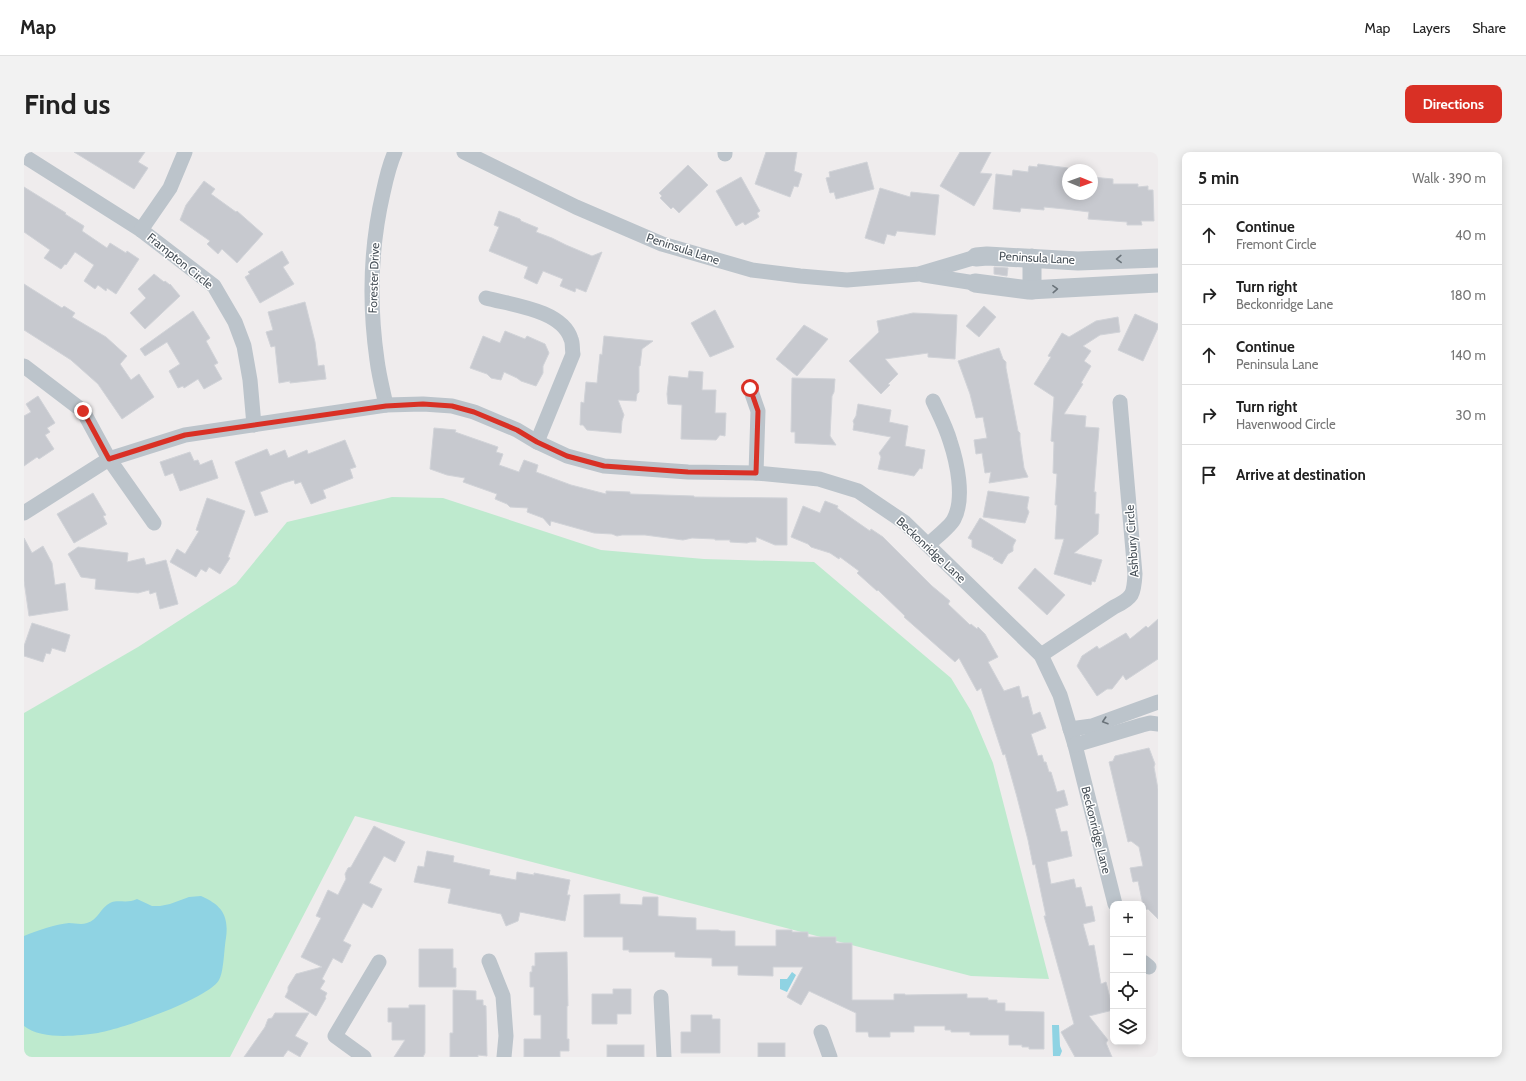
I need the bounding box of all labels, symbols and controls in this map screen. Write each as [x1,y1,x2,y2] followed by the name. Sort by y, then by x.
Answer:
[20,16,56,39] text: Map
[1365,19,1390,37] text: Map
[1412,19,1450,37] text: Layers
[1472,19,1506,37] text: Share
[1405,85,1502,123] button: Directions
[24,87,110,121] text: Find us
[1062,164,1098,200] north arrow
[1198,168,1239,188] text: 5 min
[1412,170,1486,186] text: Walk · 390 m
[1236,218,1295,236] text: Continue
[1198,224,1220,246] icon: ahead
[1455,227,1486,243] text: 40 m
[144,229,216,292] street label: Frampton Circle
[645,230,722,267] street label: Peninsula Lane
[1236,236,1317,252] text: Fremont Circle
[365,242,382,314] street label: Forester Drive
[999,248,1075,267] street label: Peninsula Lane
[1116,255,1122,264] one-way arrow
[1236,278,1297,296] text: Turn right
[1052,284,1058,293] one-way arrow
[1198,284,1220,306] icon: right
[1450,287,1486,303] text: 180 m
[1236,296,1333,312] text: Beckonridge Lane
[1236,338,1295,356] text: Continue
[1198,344,1220,366] icon: ahead
[1451,347,1486,363] text: 140 m
[1236,356,1318,372] text: Peninsula Lane
[741,379,759,397] route start
[1236,398,1297,416] text: Turn right
[74,402,92,420] route end
[1198,404,1220,426] icon: right
[1456,407,1486,423] text: 30 m
[1236,416,1336,432] text: Havenwood Circle
[1198,464,1220,486] icon: arrive
[1236,466,1366,484] text: Arrive at destination
[1121,504,1142,578] street label: Ashbury Circle
[893,514,969,586] street label: Beckonridge Lane
[1102,717,1109,725] one-way arrow
[1078,785,1115,875] street label: Beckonridge Lane
[1110,901,1146,1045] map controls
[1110,901,1146,937] button: +
[1110,937,1146,973] button: −
[1110,973,1146,1009] button: locate
[1110,1009,1146,1045] button: layers

